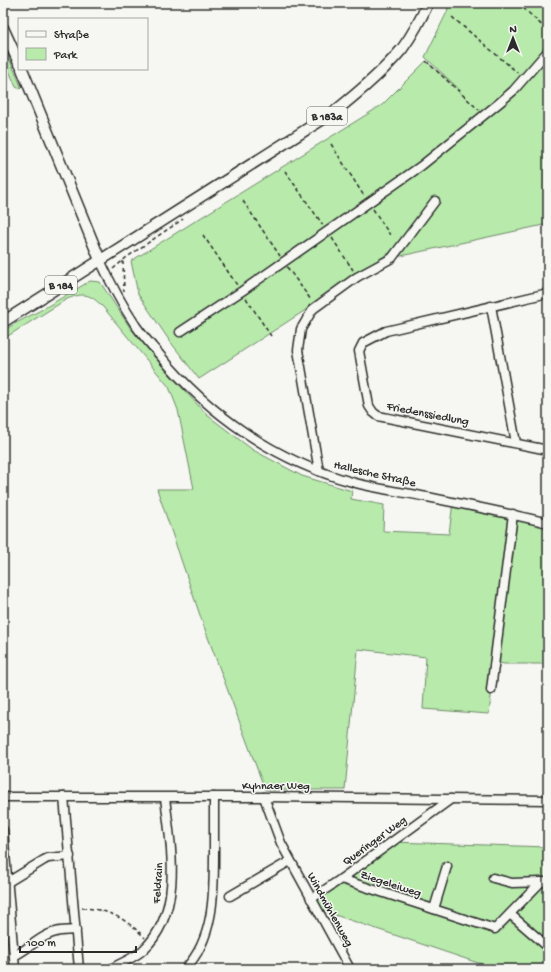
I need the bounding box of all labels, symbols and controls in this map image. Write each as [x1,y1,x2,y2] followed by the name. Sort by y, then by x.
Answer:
[18,18,148,70] legend
[493,18,533,58] north arrow
[509,24,517,36] text: N
[54,29,90,43] text: Straße
[53,49,79,63] text: Park
[307,107,347,125] road number: B 183a
[45,276,77,294] road number: B 184
[384,400,470,430] street label: Friedenssiedlung
[332,459,418,491] street label: Hallesche Straße
[242,780,310,794] street label: Kyhnaer Weg
[340,814,410,870] street label: Queringer Weg
[151,862,167,905] street label: Feldrain
[358,868,423,901] street label: Ziegeleiweg
[303,870,356,950] street label: Windmühlenweg
[20,928,136,954] scale bar
[25,937,56,951] text: 100 m

